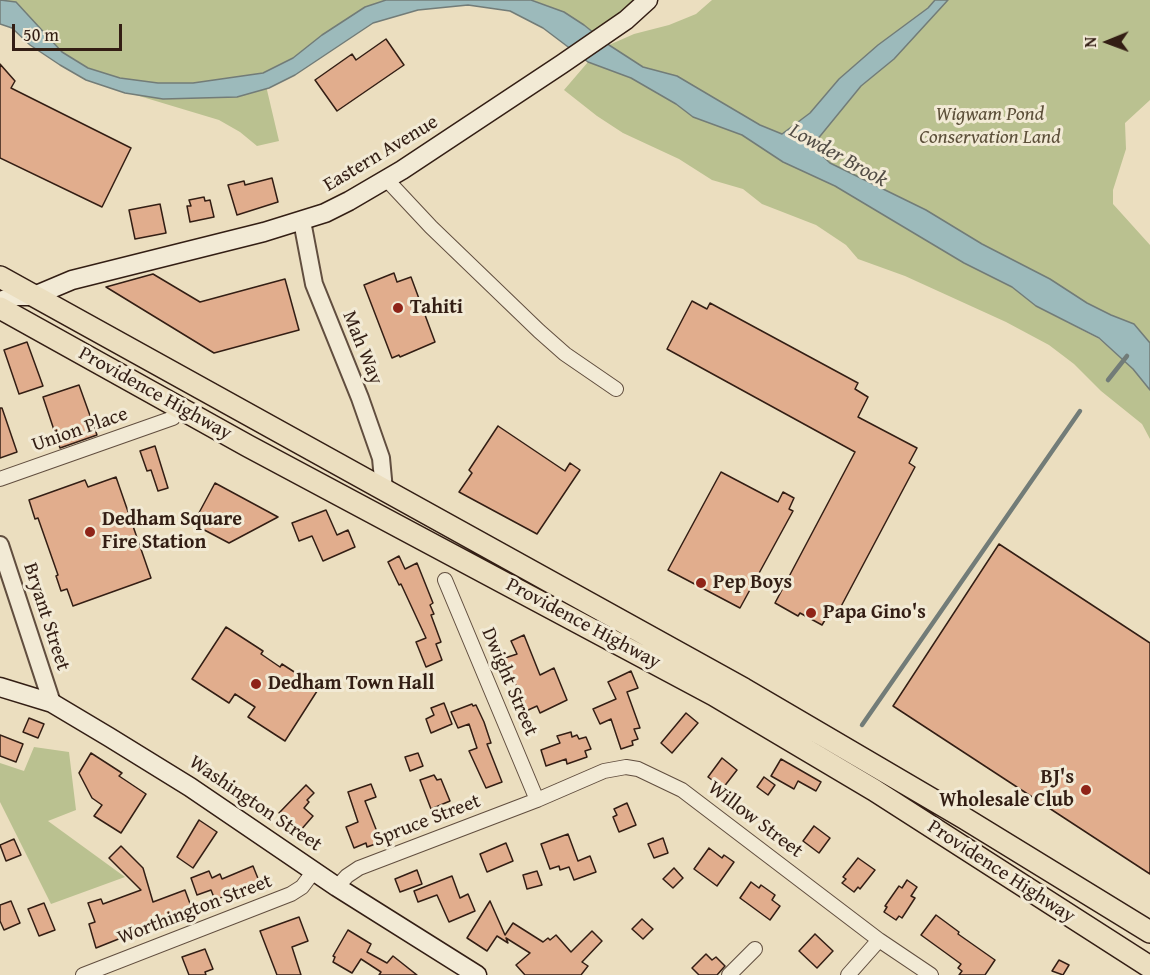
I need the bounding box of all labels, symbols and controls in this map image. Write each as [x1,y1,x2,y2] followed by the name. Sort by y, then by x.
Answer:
[15,12,124,50] scale bar
[1078,12,1138,72] north arrow
[23,21,59,48] text: 50 m
[1078,37,1102,48] text: N
[919,103,1061,150] park label: Wigwam Pond Conservation Land
[319,110,443,198] street label: Eastern Avenue
[784,119,892,193] water label: Lowder Brook
[410,296,463,320] place label: Tahiti
[391,301,405,315] marker: Tahiti
[336,308,388,388] street label: Mah Way
[74,342,236,446] street label: Providence Highway
[29,402,131,458] street label: Union Place
[102,508,242,555] place label: Dedham Square Fire Station
[83,525,97,539] marker: Dedham Square Fire Station
[17,560,75,674] street label: Bryant Street
[713,571,792,595] place label: Pep Boys
[502,573,664,675] street label: Providence Highway
[694,576,708,590] marker: Pep Boys
[823,601,926,625] place label: Papa Gino's
[804,606,818,620] marker: Papa Gino's
[475,624,543,740] street label: Dwight Street
[268,672,434,696] place label: Dedham Town Hall
[249,677,263,691] marker: Dedham Town Hall
[184,751,326,857] street label: Washington Street
[939,766,1074,813] place label: BJ's Wholesale Club
[703,776,807,864] street label: Willow Street
[1079,783,1093,797] marker: BJ's Wholesale Club
[370,790,484,852] street label: Spruce Street
[923,815,1079,929] street label: Providence Highway
[114,870,276,950] street label: Worthington Street

